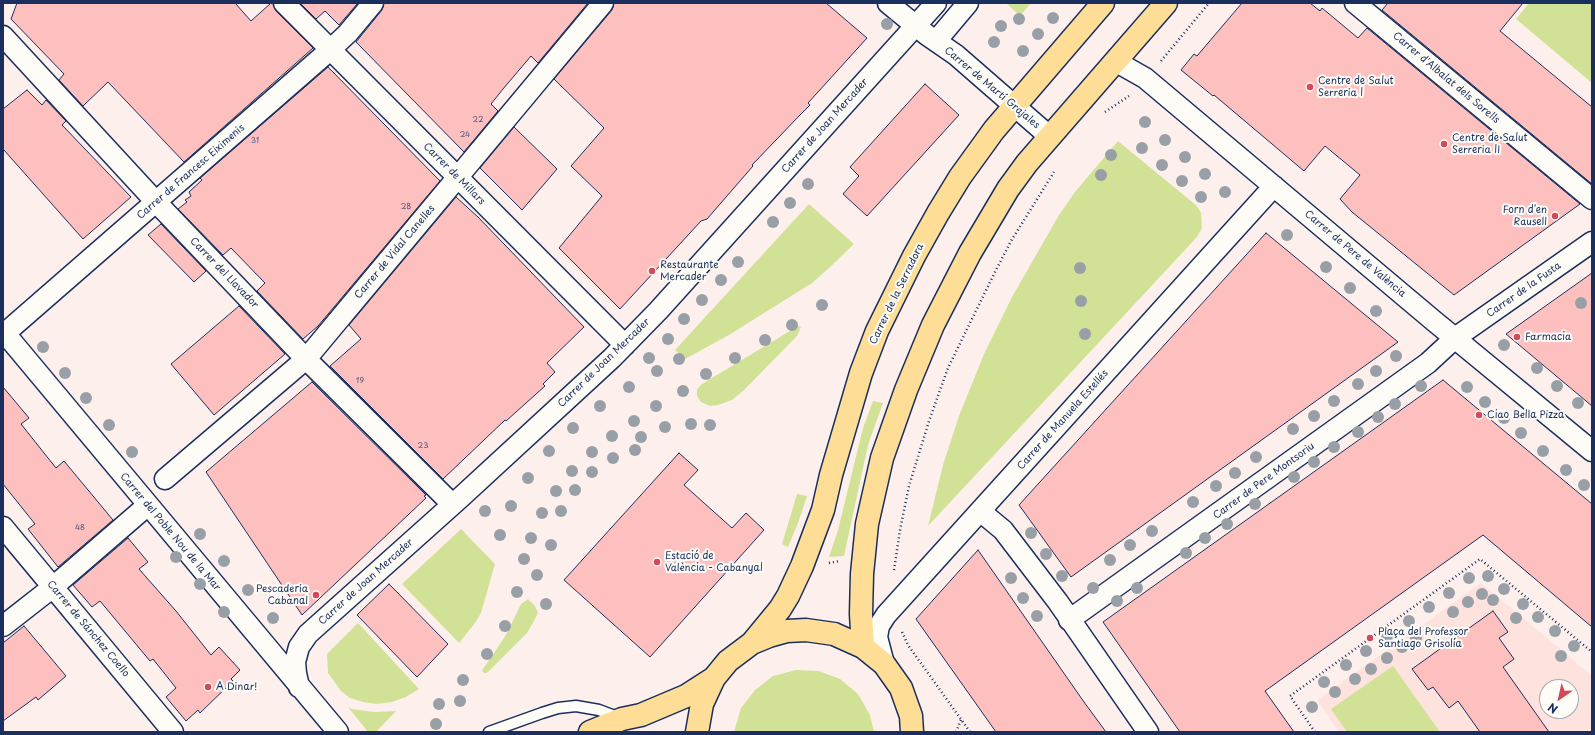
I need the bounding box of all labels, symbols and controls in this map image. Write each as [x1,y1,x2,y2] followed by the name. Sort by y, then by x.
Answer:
[1390,30,1502,126] street label: Carrer d'Albalat dels Sorells
[942,45,1042,131] street label: Carrer de Martí Grajales
[1318,75,1394,98] place label: Centre de Salut Serreria I
[779,76,871,176] street label: Carrer de Joan Mercader
[1305,82,1315,92] marker: Centre de Salut Serreria I
[473,115,483,125] house number: 22
[135,122,247,222] street label: Carrer de Francesc Eiximenis
[460,130,470,140] house number: 24
[1452,132,1528,156] place label: Centre de Salut Serreria II
[251,136,259,146] house number: 31
[1439,139,1449,149] marker: Centre de Salut Serreria II
[421,141,487,207] street label: Carrer de Millars
[401,202,411,212] house number: 28
[352,203,438,301] street label: Carrer de Vidal Canelles
[1503,204,1547,228] place label: Forn d'en Rausell
[1302,208,1408,300] street label: Carrer de Pere de València
[1550,211,1560,221] marker: Forn d'en Rausell
[187,235,261,311] street label: Carrer del Llavador
[867,242,927,346] street label: Carrer de la Serradora
[660,259,719,282] place label: Restaurante Mercader
[1484,260,1564,320] street label: Carrer de la Fusta
[647,266,657,276] marker: Restaurante Mercader
[556,316,652,410] street label: Carrer de Joan Mercader
[1525,331,1571,343] place label: Farmacia
[1512,332,1522,342] marker: Farmacia
[1015,368,1111,472] street label: Carrer de Manuela Estellés
[356,376,364,386] house number: 19
[1487,409,1564,421] place label: Ciao Bella Pizza
[1474,410,1484,420] marker: Ciao Bella Pizza
[1211,440,1317,522] street label: Carrer de Pere Montsoriu
[418,441,428,451] house number: 23
[117,471,223,593] street label: Carrer del Poble Nou de la Mar
[75,523,85,533] house number: 48
[316,536,416,628] street label: Carrer de Joan Mercader
[665,550,763,574] place label: Estació de València - Cabanyal
[652,557,662,567] marker: Estació de València - Cabanyal
[44,578,132,680] street label: Carrer de Sánchez Coello
[256,583,308,606] place label: Pescaderia Cabanal
[311,590,321,600] marker: Pescaderia Cabanal
[1378,626,1468,650] place label: Plaça del Professor Santiago Grisolía
[1365,633,1375,643] marker: Plaça del Professor Santiago Grisolía
[1539,679,1579,719] north arrow
[216,681,257,693] place label: A Dinar!
[203,682,213,692] marker: A Dinar!
[1544,699,1561,718] text: N

